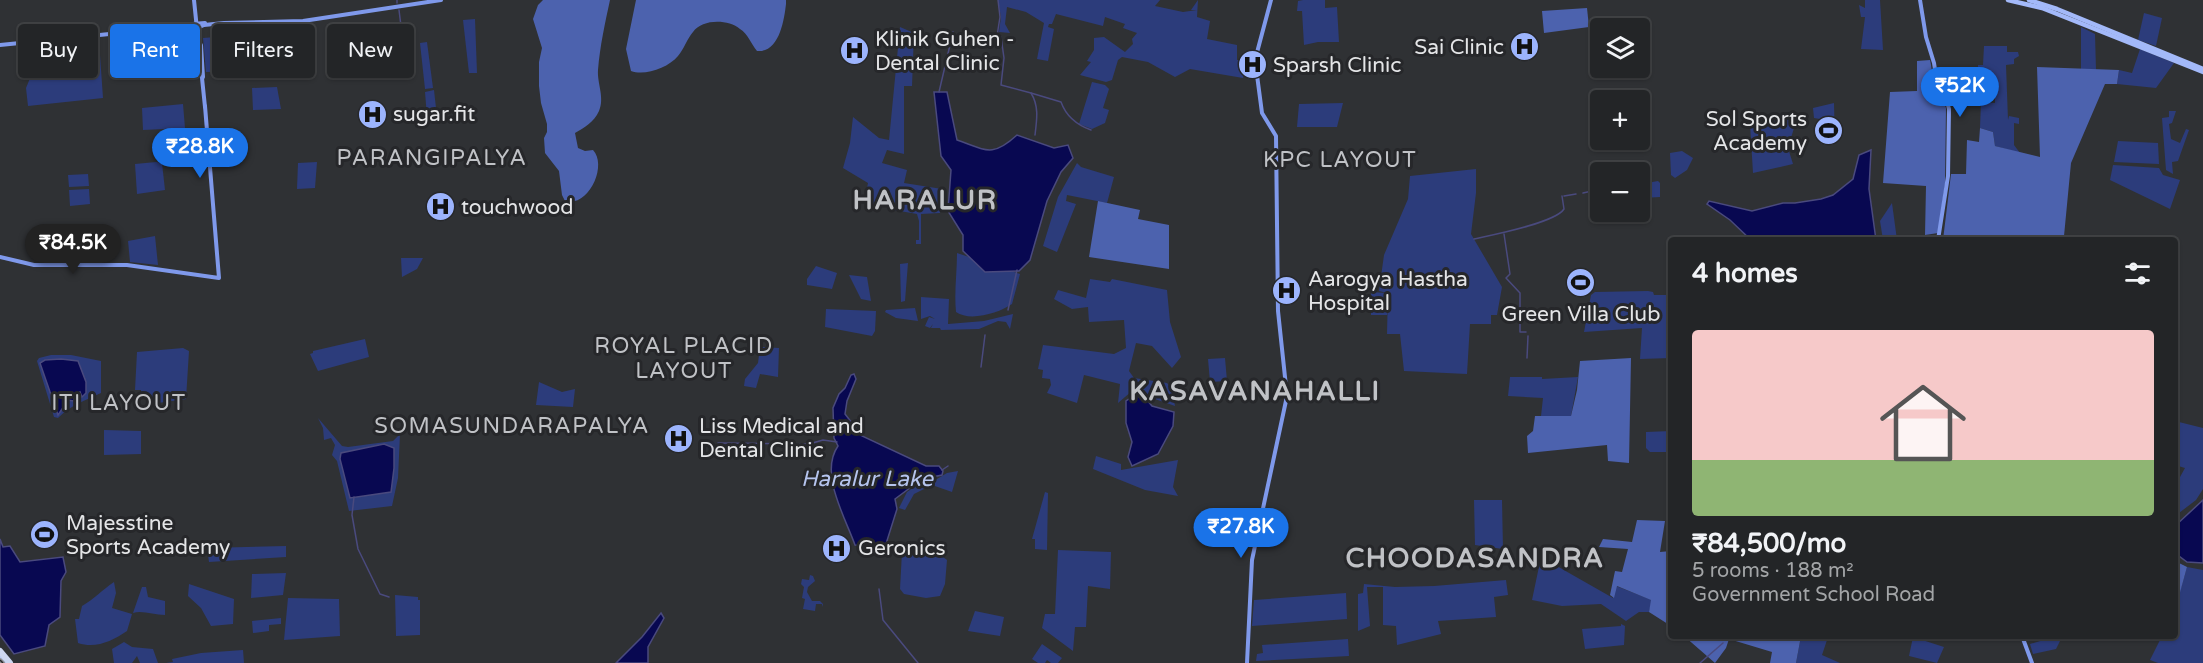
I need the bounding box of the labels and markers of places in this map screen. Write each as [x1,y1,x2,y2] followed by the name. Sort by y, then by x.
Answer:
[875,27,1015,76] place label: Klinik Guhen - Dental Clinic
[1509,31,1541,63] hospital icon: Sai Clinic
[838,35,870,67] hospital icon: Klinik Guhen - Dental Clinic
[1414,35,1504,60] place label: Sai Clinic
[1236,49,1268,81] hospital icon: Sparsh Clinic
[1273,53,1401,78] place label: Sparsh Clinic
[1924,67,1996,118] pin: ₹52K
[356,98,388,130] hospital icon: sugar.fit
[393,102,475,127] place label: sugar.fit
[1706,107,1807,156] place label: Sol Sports Academy
[1812,115,1844,147] sports icon: Sol Sports Academy
[151,128,249,179] pin: ₹28.8K
[424,191,456,223] hospital icon: touchwood
[461,195,574,220] place label: touchwood
[24,224,122,275] pin: ₹84.5K
[1308,267,1468,316] place label: Aarogya Hastha Hospital
[1565,267,1597,299] sports icon: Green Villa Club
[1271,275,1303,307] hospital icon: Aarogya Hastha Hospital
[1502,302,1660,327] place label: Green Villa Club
[699,414,864,463] place label: Liss Medical and Dental Clinic
[662,422,694,454] hospital icon: Liss Medical and Dental Clinic
[1192,508,1290,559] pin: ₹27.8K
[66,511,230,560] place label: Majesstine Sports Academy
[29,519,61,551] sports icon: Majesstine Sports Academy
[821,532,853,564] hospital icon: Geronics
[858,536,946,561] place label: Geronics

